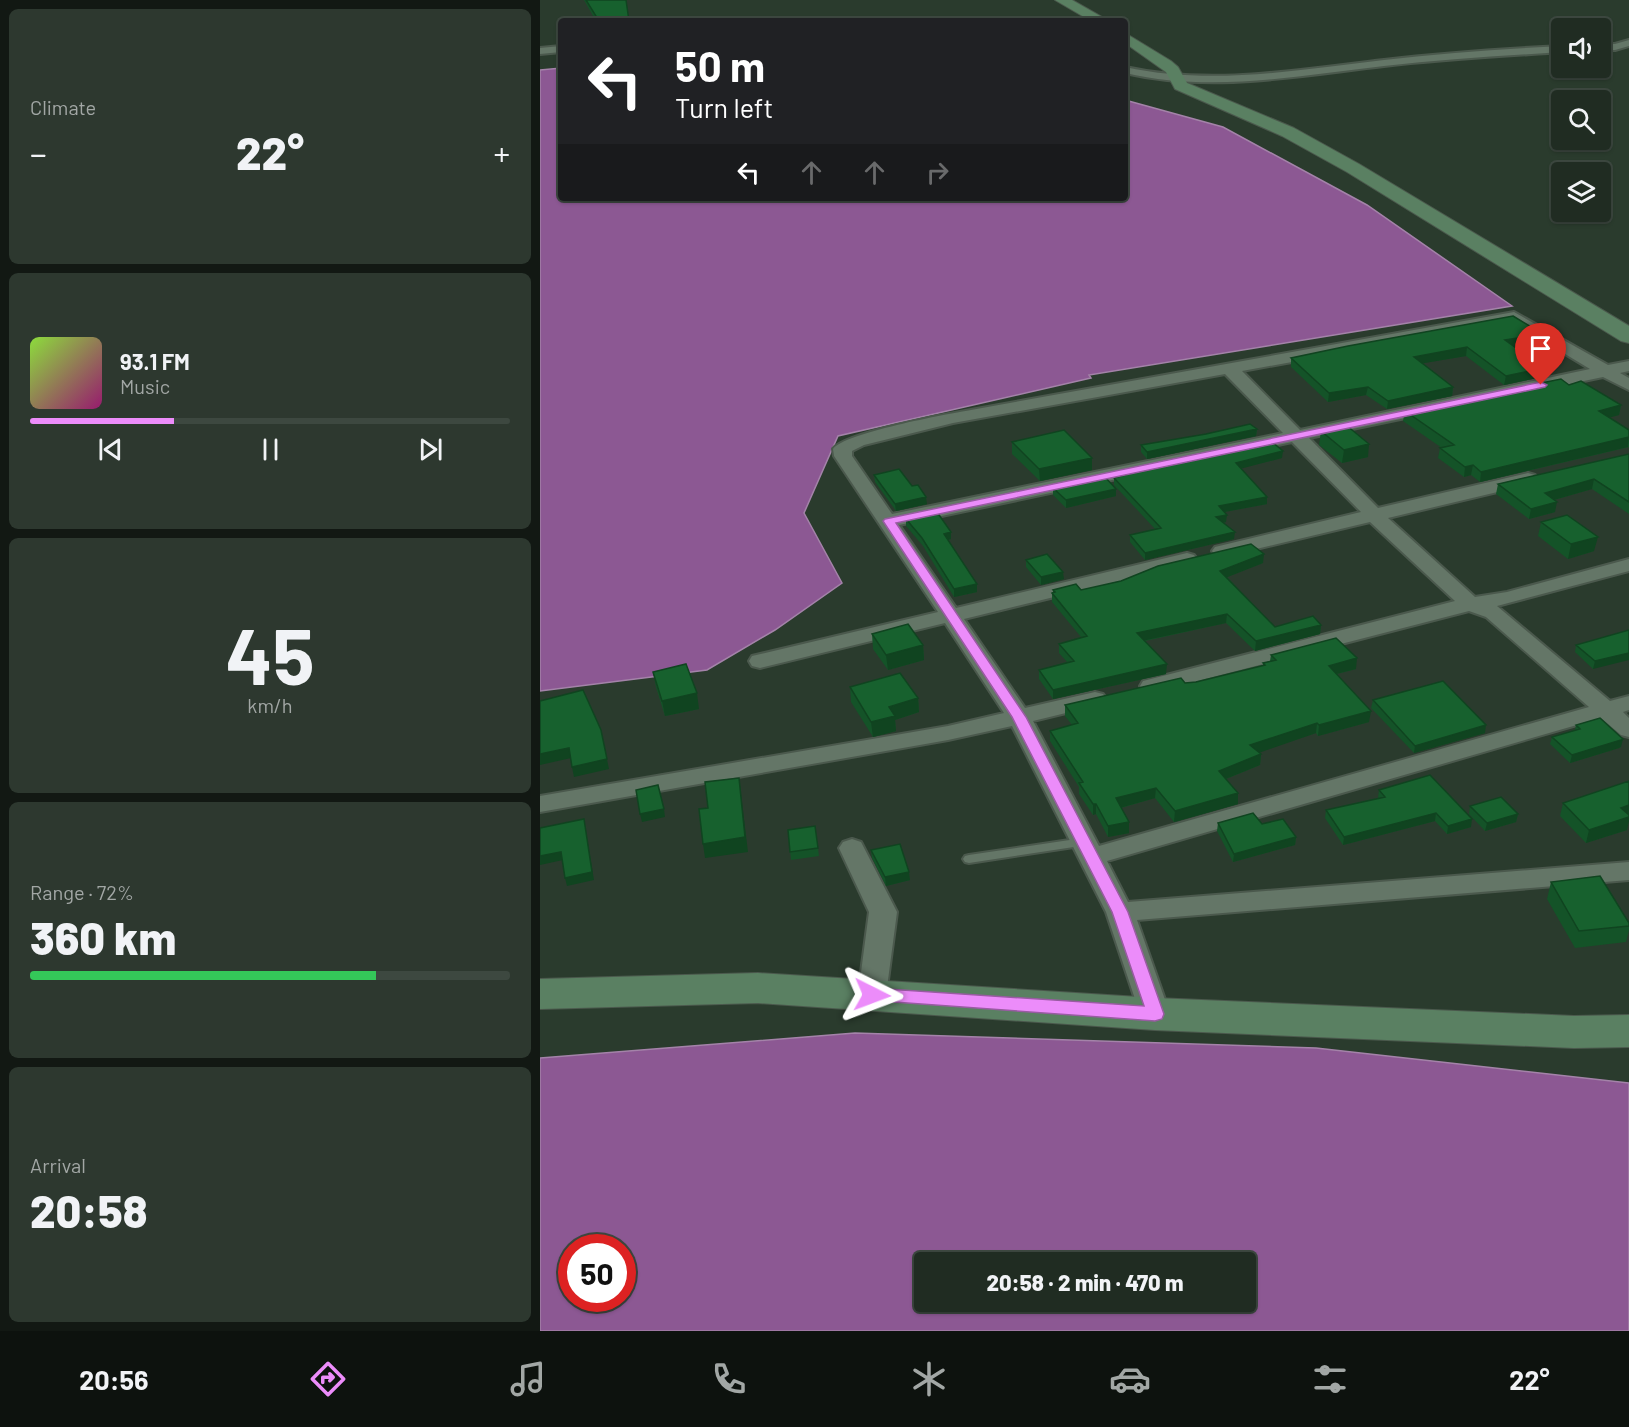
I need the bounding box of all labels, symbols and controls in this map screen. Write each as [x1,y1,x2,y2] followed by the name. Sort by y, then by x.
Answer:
[1551,18,1611,222] map controls
[1551,18,1611,78] button: sound
[675,40,765,90] text: 50 m
[576,42,654,120] icon: left
[1551,90,1611,150] button: search
[675,91,773,123] text: Turn left
[30,95,96,119] text: Climate
[236,125,304,179] text: 22°
[30,133,47,173] text: −
[493,133,510,173] text: +
[732,156,765,189] icon: left
[795,156,828,189] icon: ahead
[858,156,891,189] icon: ahead
[921,156,954,189] icon: right
[1551,162,1611,222] button: layers
[1515,323,1566,385] pin
[1524,332,1557,365] icon: arrive
[120,348,190,374] text: 93.1 FM
[120,374,170,398] text: Music
[94,433,127,466] icon: previous
[254,433,287,466] icon: pause
[414,433,447,466] icon: next
[225,607,315,701] text: 45
[247,693,293,717] text: km/h
[30,880,134,904] text: Range · 72%
[30,910,176,964] text: 360 km
[840,963,904,1027] position arrow
[30,1153,86,1177] text: Arrival
[30,1183,147,1237] text: 20:58
[558,1234,636,1312] speed limit sign: 50
[986,1269,1184,1295] text: 20:58 · 2 min · 470 m
[307,1358,349,1400] icon: directions
[507,1358,549,1400] icon: music
[708,1358,750,1400] icon: phone
[908,1358,950,1400] icon: climate
[1109,1358,1151,1400] icon: car
[1309,1358,1351,1400] icon: filters
[79,1363,149,1395] text: 20:56
[1509,1363,1550,1395] text: 22°

